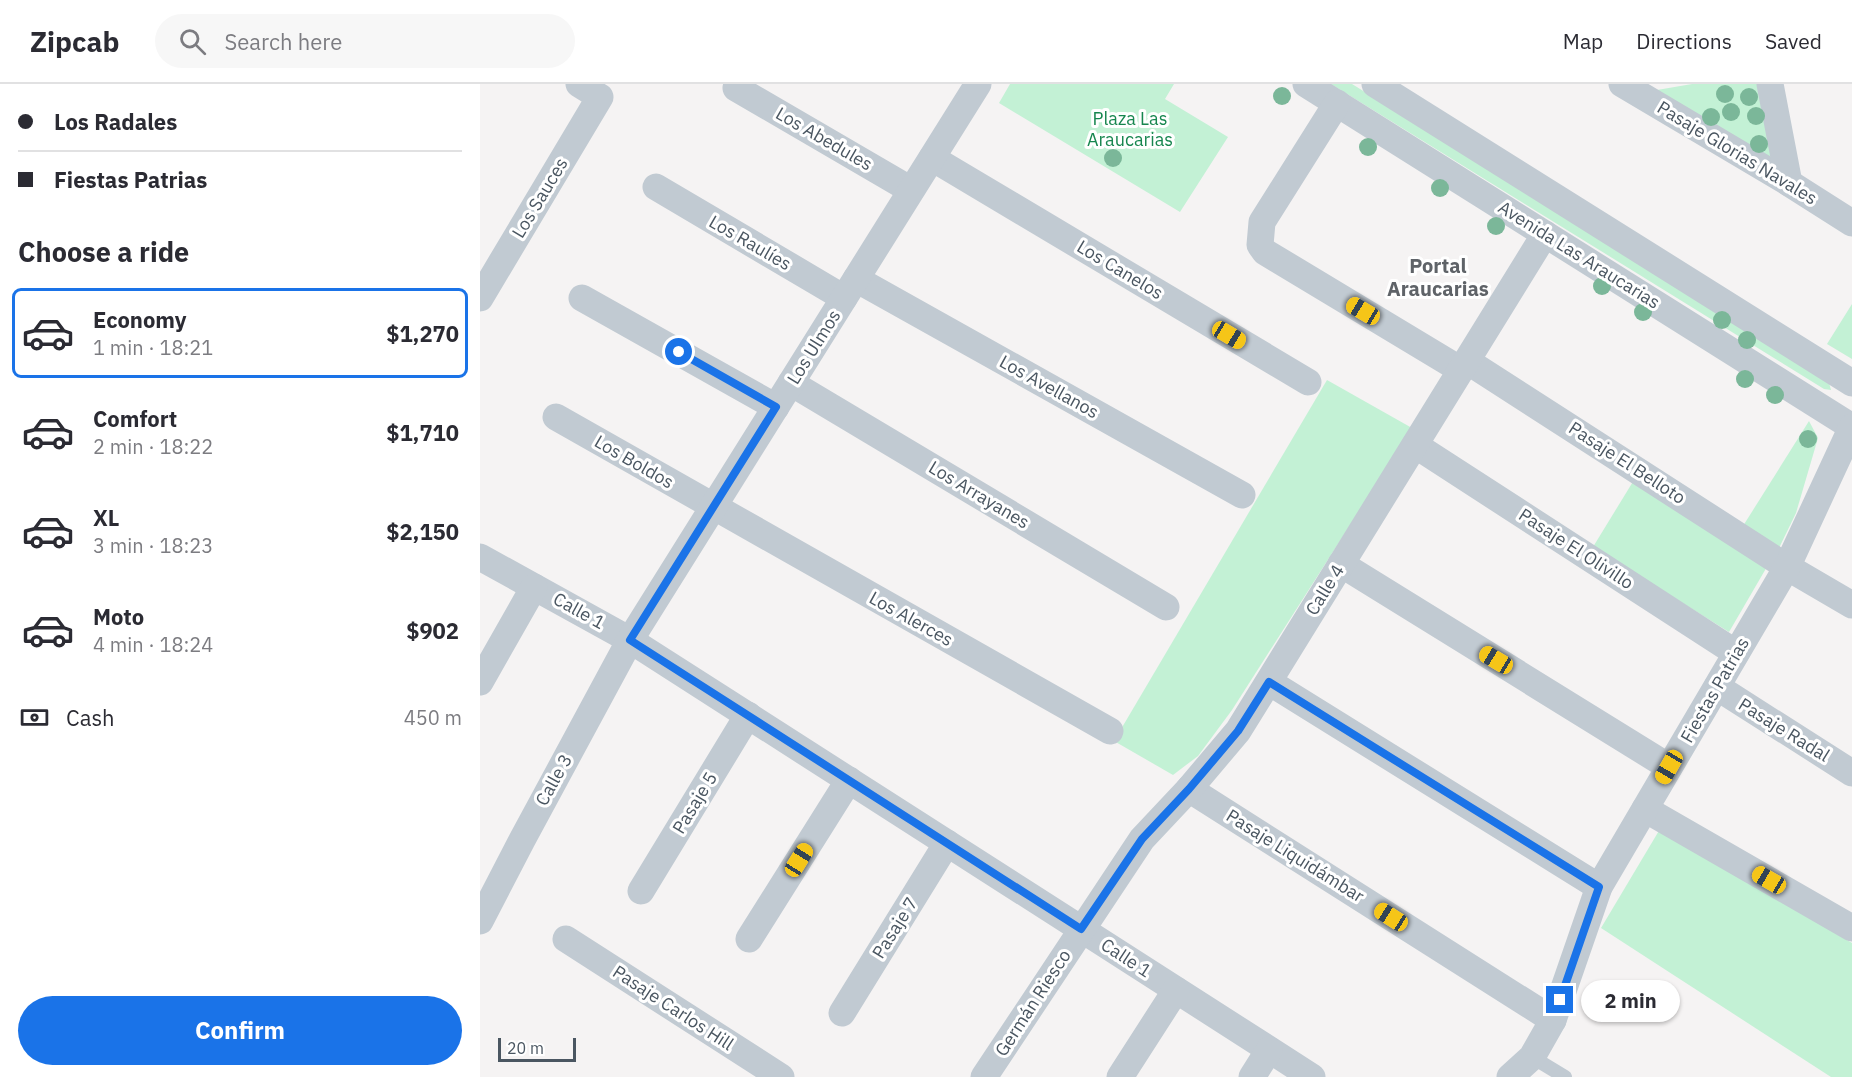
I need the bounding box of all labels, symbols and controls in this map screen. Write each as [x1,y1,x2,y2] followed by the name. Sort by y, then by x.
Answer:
[155,14,575,68] search box
[30,23,119,60] text: Zipcab
[176,25,209,58] icon: search
[224,27,342,56] text: Search here
[1563,27,1603,55] text: Map
[1636,27,1732,55] text: Directions
[1765,27,1822,55] text: Saved
[1653,96,1821,209] street label: Pasaje Glorias Navales
[772,102,877,176] street label: Los Abedules
[54,107,177,136] text: Los Radales
[1087,107,1173,151] park label: Plaza Las Araucarias
[507,153,573,242] street label: Los Sauces
[54,165,207,194] text: Fiestas Patrias
[1494,195,1664,314] street label: Avenida Las Araucarias
[705,210,795,275] street label: Los Raulíes
[18,234,189,269] text: Choose a ride
[1073,235,1168,304] street label: Los Canelos
[1387,252,1489,302] district label: Portal Araucarias
[1343,294,1383,328] car
[93,305,187,334] text: Economy
[782,305,845,388] street label: Los Ulmos
[21,306,75,360] icon: car
[1209,318,1249,352] car
[386,319,459,348] text: $1,270
[93,334,213,361] text: 1 min · 18:21
[665,338,692,365] route start
[996,350,1103,423] street label: Los Avellanos
[93,404,177,433] text: Comfort
[21,405,75,459] icon: car
[1565,416,1690,509] street label: Pasaje El Belloto
[386,418,459,447] text: $1,710
[590,430,678,494] street label: Los Boldos
[93,433,213,460] text: 2 min · 18:22
[925,456,1034,534] street label: Los Arrayanes
[93,503,119,532] text: XL
[1515,503,1638,594] street label: Pasaje El Olivillo
[21,504,75,558] icon: car
[386,517,459,546] text: $2,150
[93,532,213,559] text: 3 min · 18:23
[1300,560,1349,619] street label: Calle 4
[865,586,957,651] street label: Los Alerces
[549,587,609,634] street label: Calle 1
[93,602,144,631] text: Moto
[21,603,75,657] icon: car
[406,616,459,645] text: $902
[93,631,213,658] text: 4 min · 18:24
[1675,633,1754,747] street label: Fiestas Patrias
[1476,643,1516,677] car
[1734,692,1834,767] street label: Pasaje Radal
[18,701,51,734] icon: cash
[66,703,115,732] text: Cash
[404,704,462,731] text: 450 m
[1652,747,1686,787] car
[530,750,577,810] street label: Calle 3
[667,768,722,838] street label: Pasaje 5
[1222,804,1369,908] street label: Pasaje Liquidámbar
[782,840,816,880] car
[1749,863,1789,897] car
[867,893,922,963] street label: Pasaje 7
[1371,900,1411,934] car
[1097,933,1156,982] street label: Calle 1
[990,945,1076,1060] street label: Germán Riesco
[608,960,738,1055] street label: Pasaje Carlos Hill
[1581,979,1680,1021] callout: 2 min
[1546,986,1573,1013] route end
[1604,987,1657,1014] text: 2 min
[18,996,462,1065] button: Confirm
[498,1035,576,1062] scale bar
[507,1038,544,1058] text: 20 m

